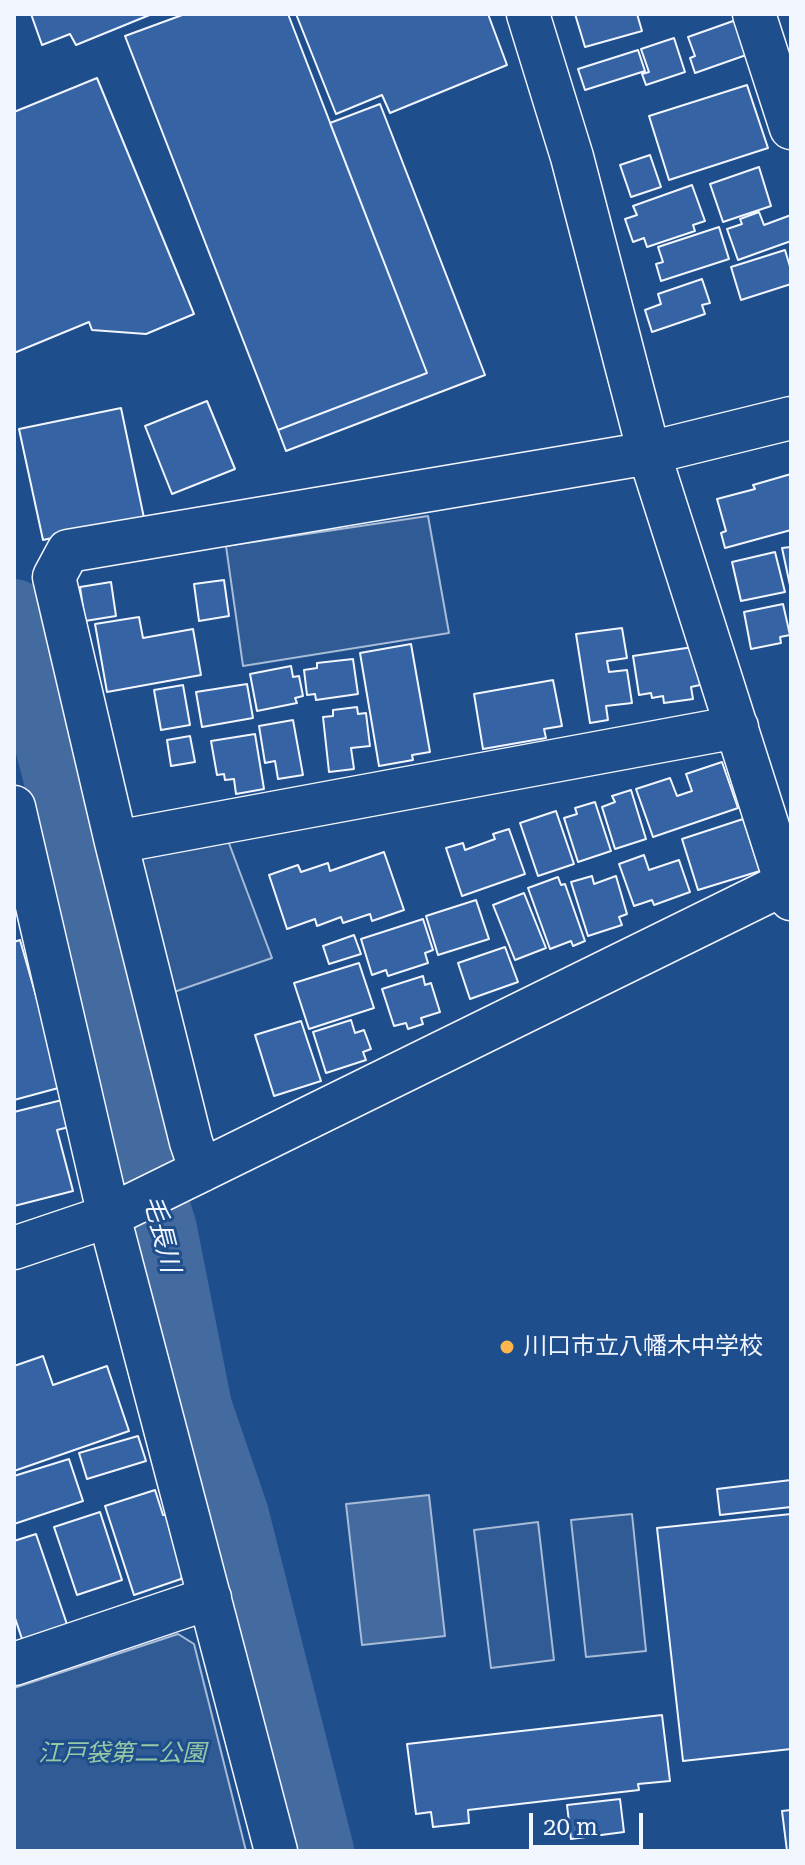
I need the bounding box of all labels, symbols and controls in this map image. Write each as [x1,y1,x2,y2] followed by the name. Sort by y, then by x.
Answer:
[136,1192,186,1276] water label: 毛長川
[523,1333,763,1361] place label: 川口市立八幡木中学校
[498,1338,516,1356] marker: 川口市立八幡木中学校
[38,1740,206,1768] park label: 江戸袋第二公園
[533,1797,647,1847] scale bar
[543,1813,598,1841] text: 20 m

